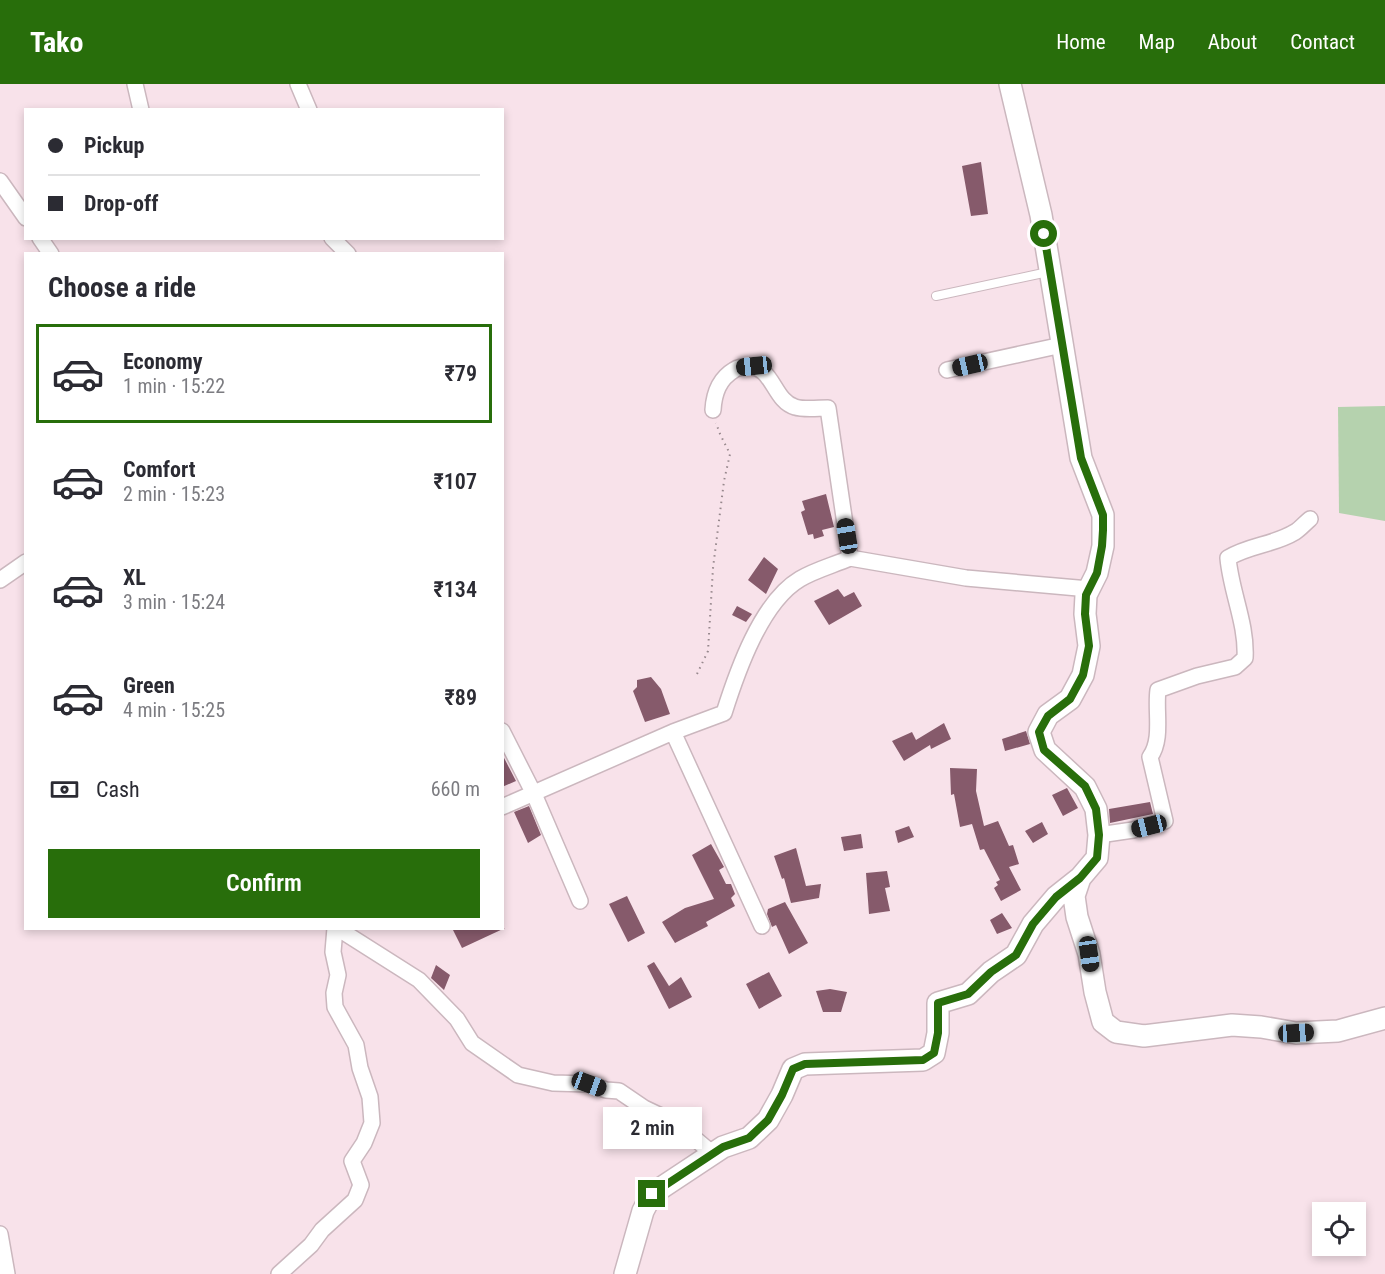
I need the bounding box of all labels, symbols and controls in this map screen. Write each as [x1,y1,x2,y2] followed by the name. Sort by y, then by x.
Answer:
[30,26,83,59] text: Tako
[1056,30,1106,54] text: Home
[1139,30,1175,54] text: Map
[1208,30,1257,54] text: About
[1290,30,1355,54] text: Contact
[84,133,144,158] text: Pickup
[84,191,158,216] text: Drop-off
[1030,220,1057,247] route start
[48,272,196,304] text: Choose a ride
[51,347,105,401] icon: car
[123,349,203,374] text: Economy
[950,352,990,378] car
[735,355,773,377] car
[445,361,477,386] text: ₹79
[123,374,225,398] text: 1 min · 15:22
[51,455,105,509] icon: car
[123,457,196,482] text: Comfort
[433,469,477,494] text: ₹107
[123,482,225,506] text: 2 min · 15:23
[835,517,859,555] car
[51,563,105,617] icon: car
[123,565,146,590] text: XL
[433,577,477,602] text: ₹134
[123,590,225,614] text: 3 min · 15:24
[51,671,105,725] icon: car
[123,673,175,698] text: Green
[445,685,477,710] text: ₹89
[123,698,225,722] text: 4 min · 15:25
[48,773,81,806] icon: cash
[96,777,140,802] text: Cash
[431,777,480,801] text: 660 m
[1129,813,1169,839] car
[48,849,480,918] button: Confirm
[1078,935,1100,973] car
[1278,1023,1314,1043] car
[569,1069,609,1099] car
[602,1107,702,1149] callout: 2 min
[630,1116,675,1140] text: 2 min
[638,1180,665,1207] route end
[1312,1202,1366,1256] map controls
[1312,1202,1366,1256] button: locate

